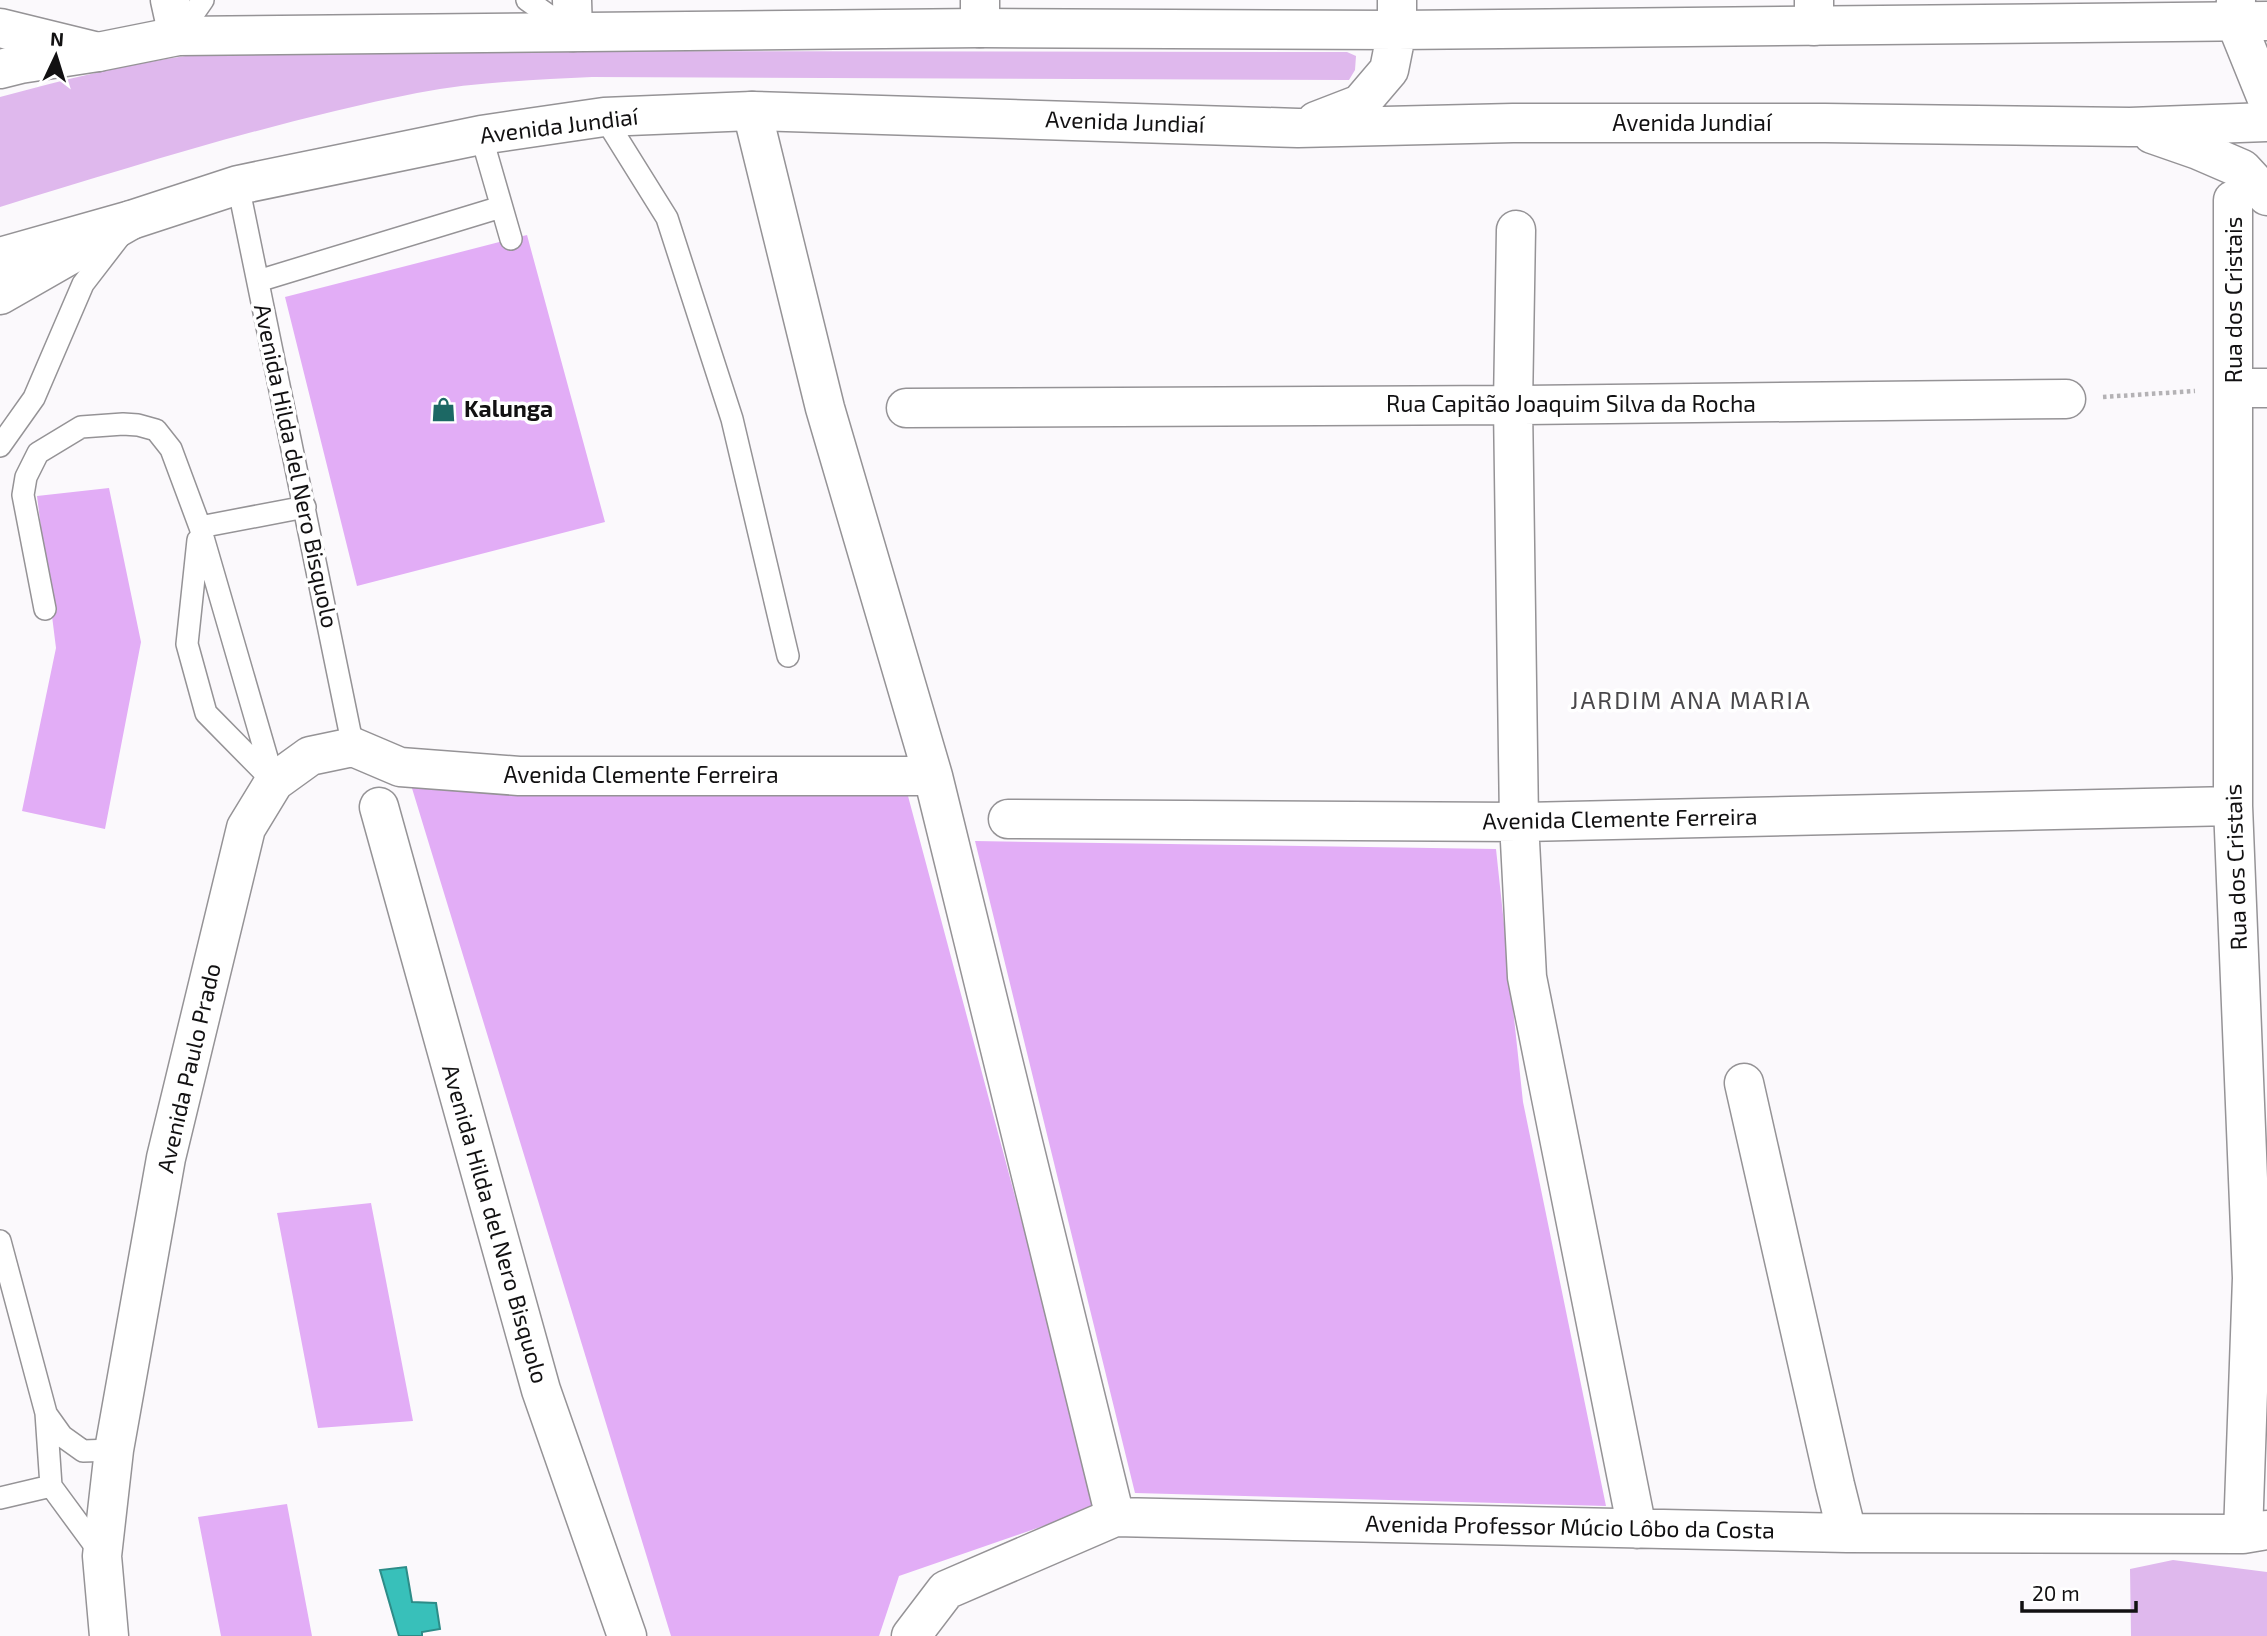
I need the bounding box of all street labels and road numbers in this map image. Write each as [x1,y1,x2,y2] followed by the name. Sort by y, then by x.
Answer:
[478,101,641,149] street label: Avenida Jundiaí
[1045,104,1206,138] street label: Avenida Jundiaí
[1612,108,1773,136] street label: Avenida Jundiaí
[2219,217,2247,383] street label: Rua dos Cristais
[249,301,345,630] street label: Avenida Hilda del Nero Bisquolo
[1386,389,1756,417] street label: Rua Capitão Joaquim Silva da Rocha
[503,760,779,788] street label: Avenida Clemente Ferreira
[2218,783,2252,951] street label: Rua dos Cristais
[1482,802,1758,834] street label: Avenida Clemente Ferreira
[150,960,226,1175] street label: Avenida Paulo Prado
[437,1061,555,1386] street label: Avenida Hilda del Nero Bisquolo
[1365,1508,1775,1544] street label: Avenida Professor Múcio Lôbo da Costa

